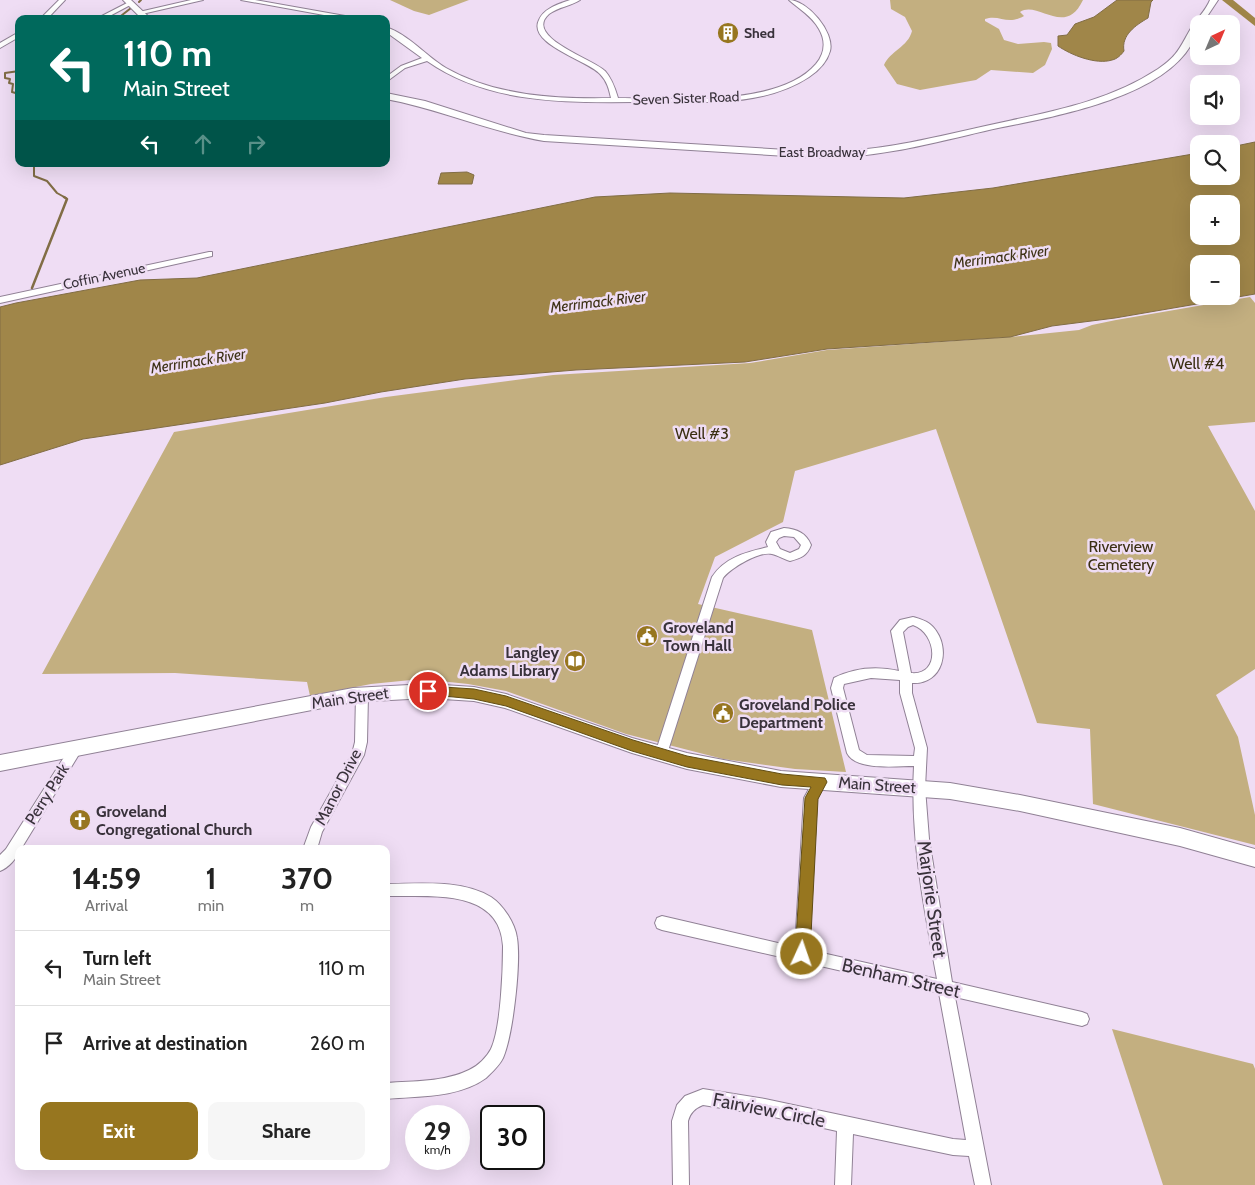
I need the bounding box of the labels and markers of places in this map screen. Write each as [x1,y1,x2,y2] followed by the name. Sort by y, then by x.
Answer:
[716,21,740,45] building icon: Shed
[744,24,775,42] place label: Shed
[663,618,734,655] place label: Groveland Town Hall
[635,624,659,648] public building icon: Groveland Town Hall
[460,643,559,680] place label: Langley Adams Library
[563,649,587,673] library icon: Langley Adams Library
[407,670,449,712] pin
[739,695,855,732] place label: Groveland Police Department
[711,701,735,725] public building icon: Groveland Police Department
[96,802,252,839] place label: Groveland Congregational Church
[68,808,92,832] church icon: Groveland Congregational Church

